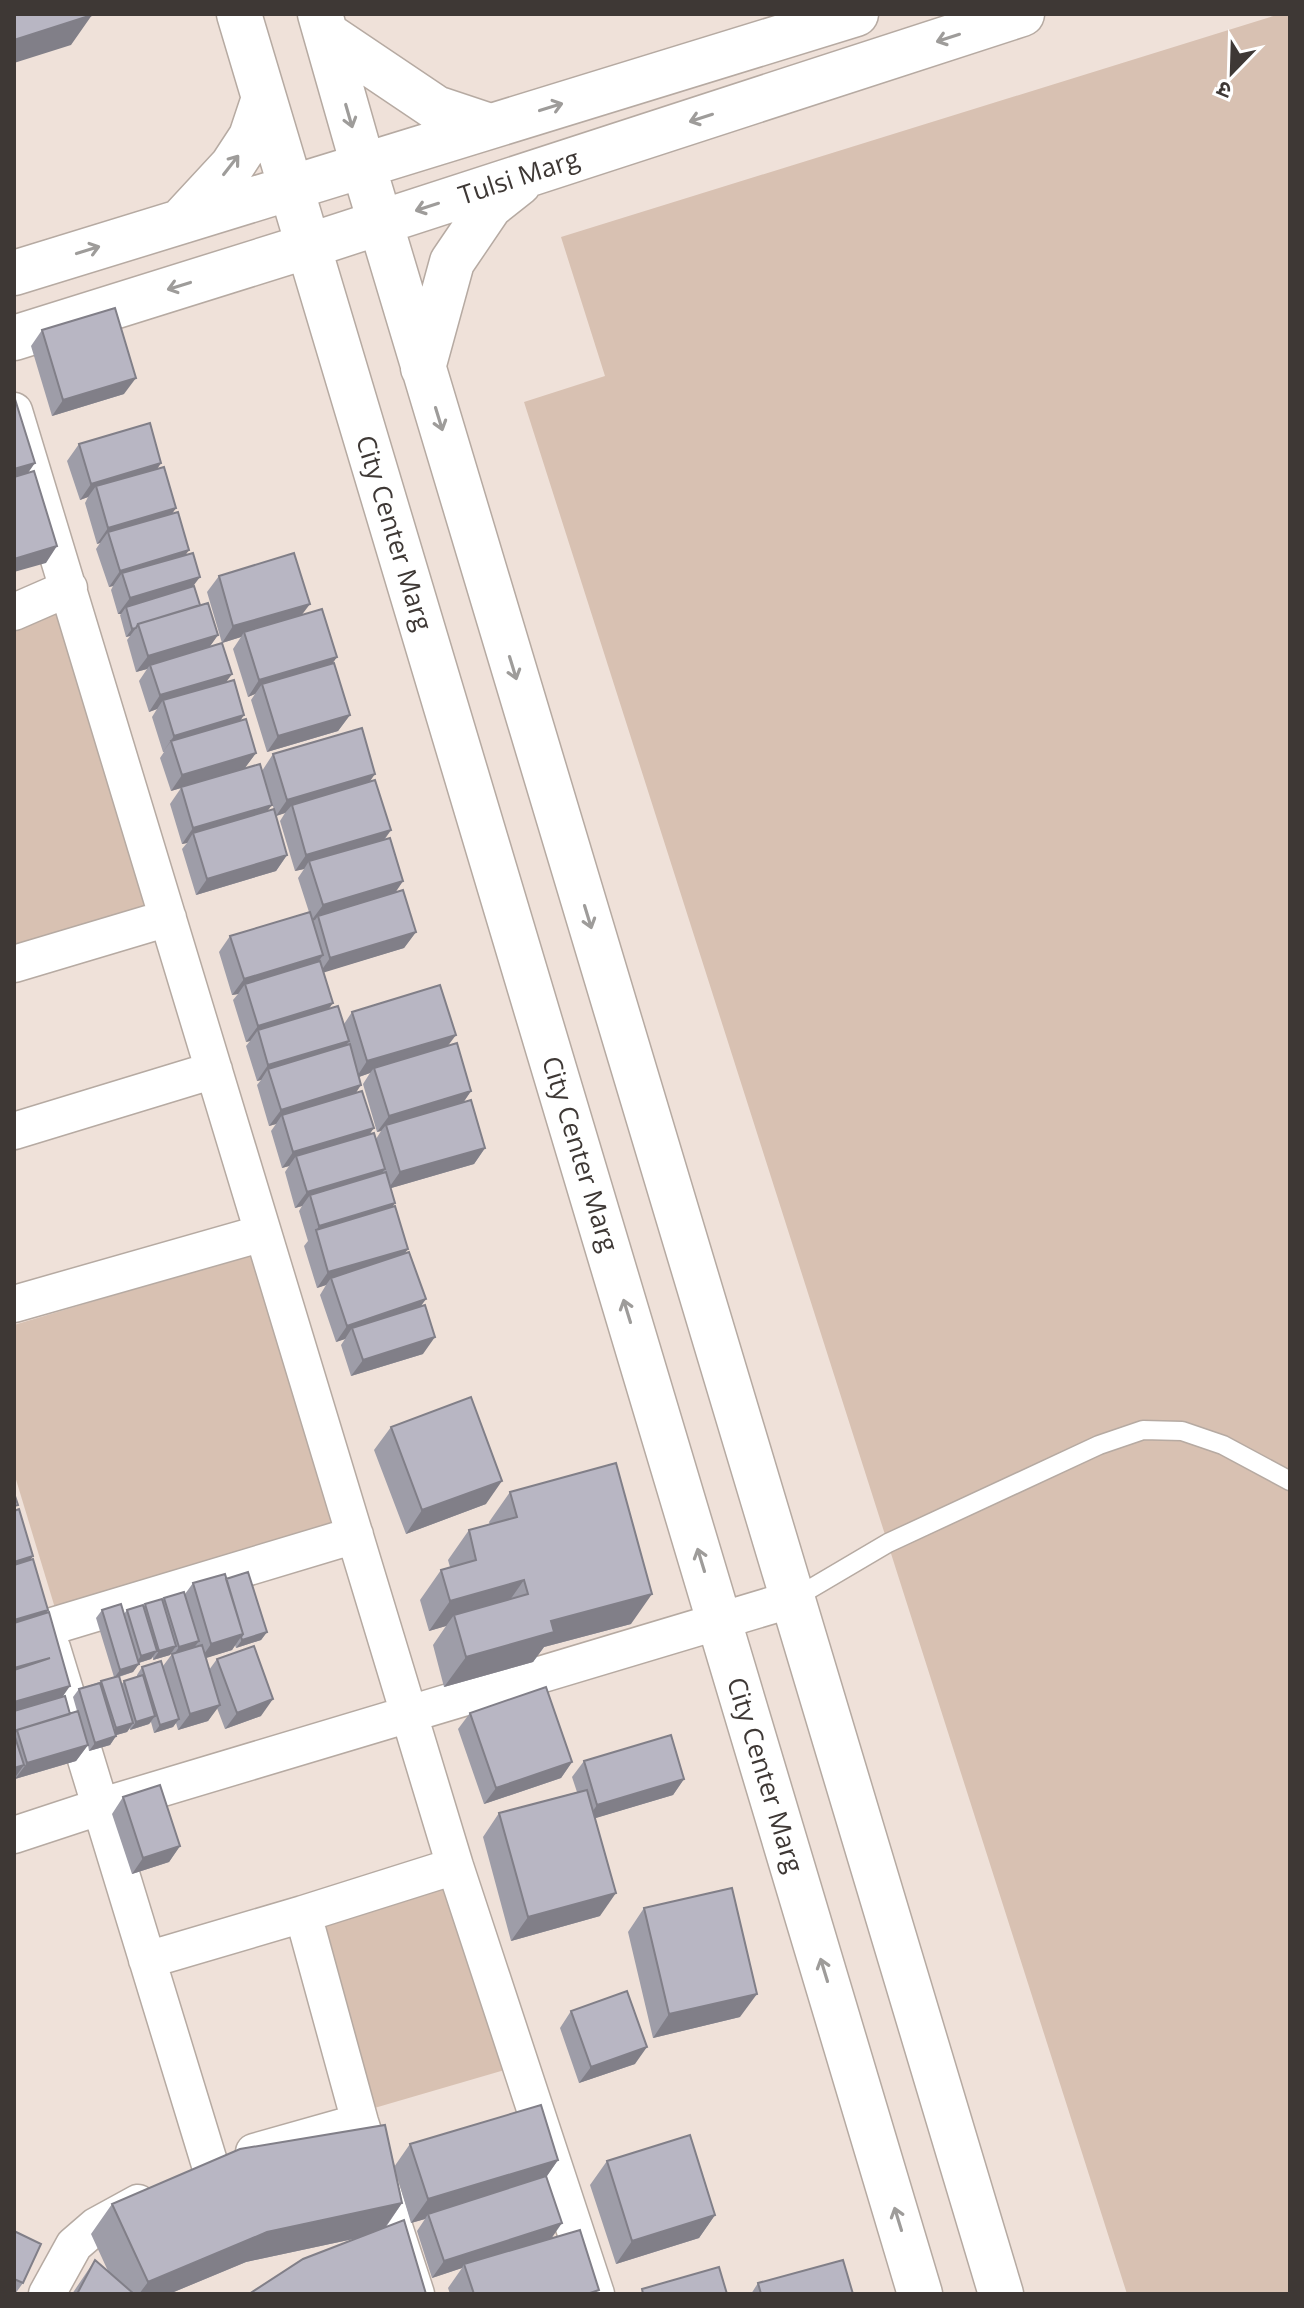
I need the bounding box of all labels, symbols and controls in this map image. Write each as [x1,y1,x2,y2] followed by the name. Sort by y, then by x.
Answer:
[936,32,961,46] one-way arrow
[1192,32,1272,112] north arrow
[1211,75,1236,108] text: उ
[537,99,563,114] one-way arrow
[342,102,357,128] one-way arrow
[688,112,713,127] one-way arrow
[454,140,584,213] street label: Tulsi Marg
[222,155,239,176] one-way arrow
[415,201,440,216] one-way arrow
[75,242,101,257] one-way arrow
[167,279,193,294] one-way arrow
[432,405,447,431] one-way arrow
[348,431,442,635] street label: City Center Marg
[506,654,521,680] one-way arrow
[582,904,596,929] one-way arrow
[534,1052,628,1256] street label: City Center Marg
[619,1298,634,1324] one-way arrow
[693,1548,707,1573] one-way arrow
[719,1673,813,1877] street label: City Center Marg
[816,1958,831,1984] one-way arrow
[890,2207,905,2233] one-way arrow

